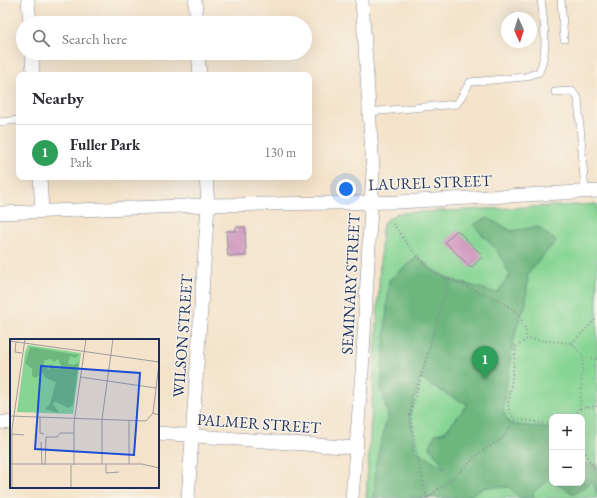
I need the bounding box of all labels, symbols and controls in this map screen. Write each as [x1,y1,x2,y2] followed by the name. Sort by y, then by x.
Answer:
[501,12,537,48] north arrow
[16,16,312,60] search box
[30,27,52,49] icon: search
[62,29,127,48] text: Search here
[32,87,84,109] text: Nearby
[70,135,140,154] text: Fuller Park
[42,144,48,161] text: 1
[265,144,296,161] text: 130 m
[70,154,92,171] text: Park
[368,170,492,195] street label: LAUREL STREET
[336,179,356,199] your location
[336,213,365,355] street label: SEMINARY STREET
[168,274,197,398] street label: WILSON STREET
[10,339,159,488] inset map
[472,346,498,379] pin: 1
[196,409,322,438] street label: PALMER STREET
[549,414,585,486] map controls
[549,414,585,450] button: +
[549,450,585,486] button: −

